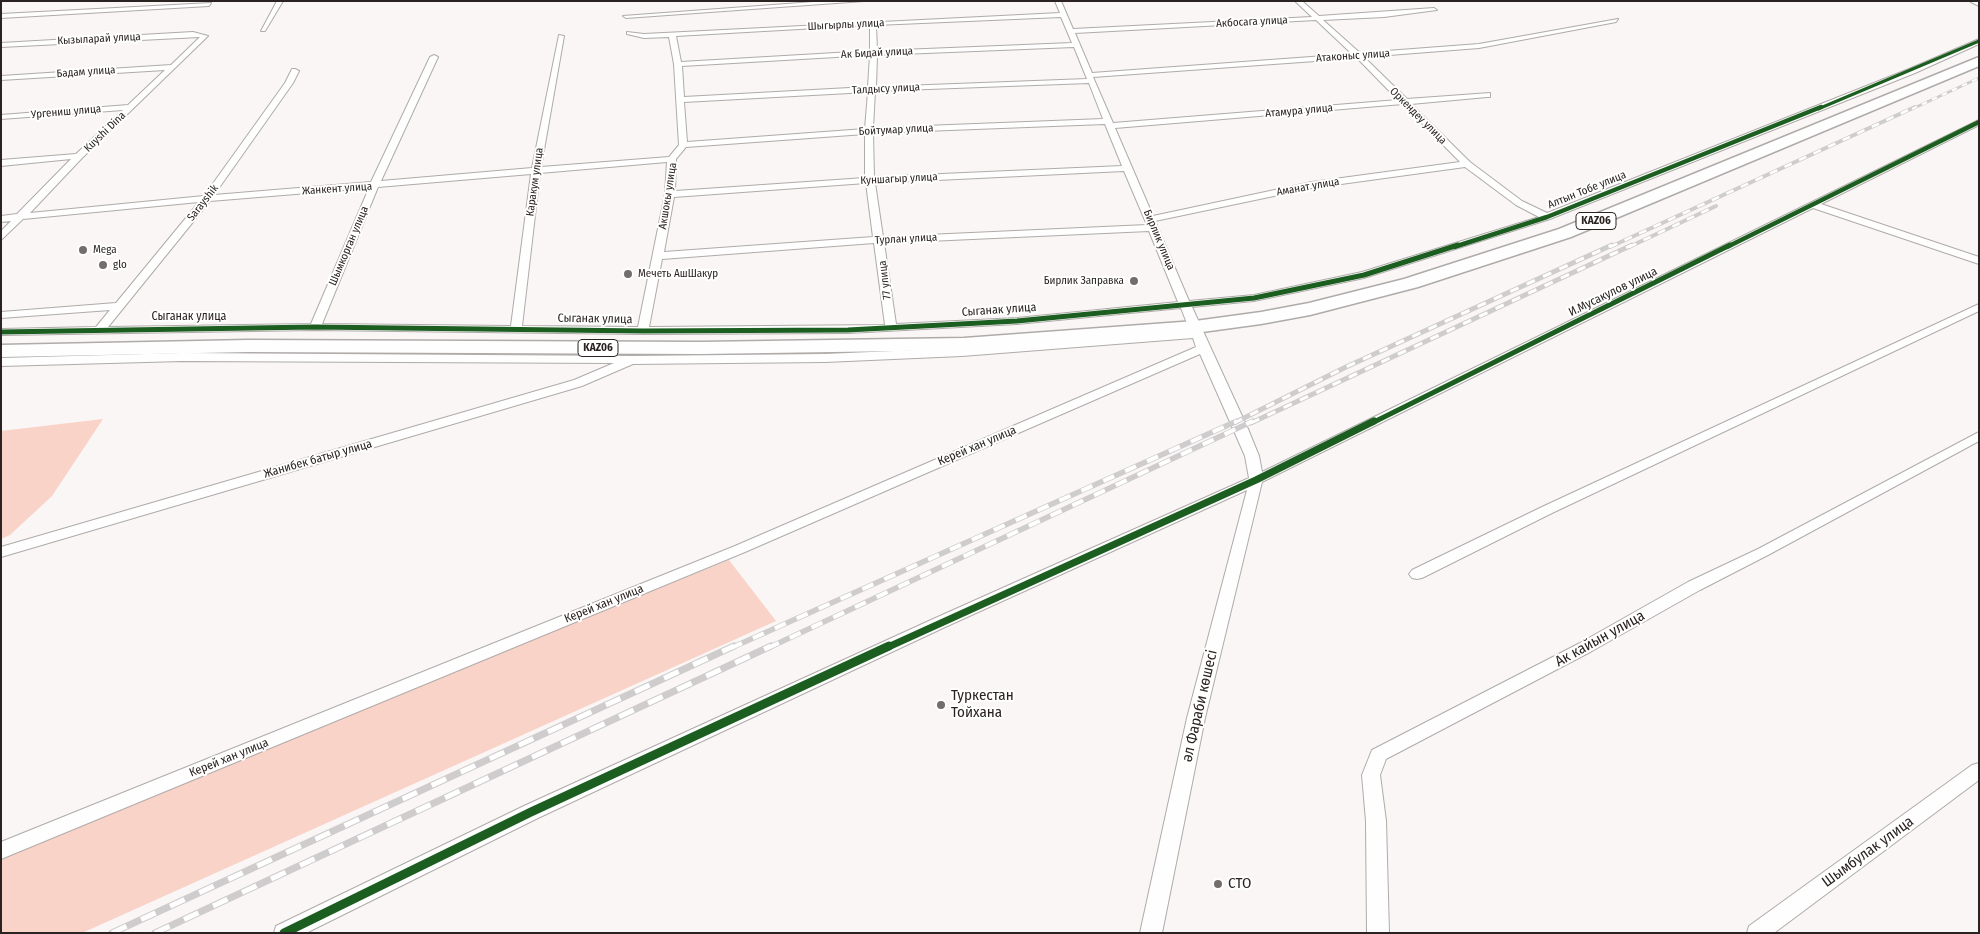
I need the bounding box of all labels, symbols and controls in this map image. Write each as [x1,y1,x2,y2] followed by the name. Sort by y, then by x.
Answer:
[1216,14,1288,30] street label: Акбосага улица
[807,16,885,34] street label: Шыгырлы улица
[57,30,141,48] street label: Кызыларай улица
[841,45,913,61] street label: Ак Бидай улица
[1316,47,1390,65] street label: Атаконыс улица
[56,63,116,81] street label: Бадам улица
[852,81,920,97] street label: Талдысу улица
[1387,85,1449,147] street label: Оркендеу улица
[1265,101,1333,121] street label: Атамура улица
[30,102,102,122] street label: Ургениш улица
[82,109,128,155] street label: Kuyshi Dina
[858,121,934,139] street label: Бойтумар улица
[524,147,546,217] street label: Каракум улица
[656,162,680,230] street label: Акшокы улица
[1546,168,1628,212] street label: Алтын Тобе улица
[860,170,938,188] street label: Куншагыр улица
[1276,175,1340,199] street label: Аманат улица
[301,180,373,198] street label: Жанкент улица
[185,182,221,224] street label: Sarayshik
[326,204,372,288] street label: Шымкорган улица
[1140,208,1178,272] street label: Бирлик улица
[1576,212,1616,230] road number: KАZ06
[875,231,937,247] street label: Турлан улица
[93,243,117,257] place label: Mega
[77,244,89,256] marker: Mega
[113,258,127,272] place label: glo
[97,259,109,271] marker: glo
[876,260,894,300] street label: 77 улица
[1566,264,1660,320] street label: И.Мусакулов улица
[638,267,718,281] place label: Мечеть АшШакур
[622,268,634,280] marker: Мечеть АшШакур
[1044,274,1124,288] place label: Бирлик Заправка
[1128,275,1140,287] marker: Бирлик Заправка
[961,300,1037,320] street label: Сыганак улица
[152,310,226,324] street label: Сыганак улица
[558,311,632,327] street label: Сыганак улица
[578,339,618,356] road number: KАZ06
[936,423,1018,469] street label: Керей хан улица
[262,437,374,481] street label: Жанибек батыр улица
[562,582,646,626] street label: Керей хан улица
[1552,607,1648,671] street label: Ак кайын улица
[1178,648,1222,764] street label: әл Фараби көшесі
[951,687,1014,722] place label: Туркестан Тойхана
[935,699,947,711] marker: Туркестан Тойхана
[187,736,271,780] street label: Керей хан улица
[1819,813,1917,891] street label: Шымбулак улица
[1228,875,1251,893] place label: СТО
[1212,878,1224,890] marker: СТО

